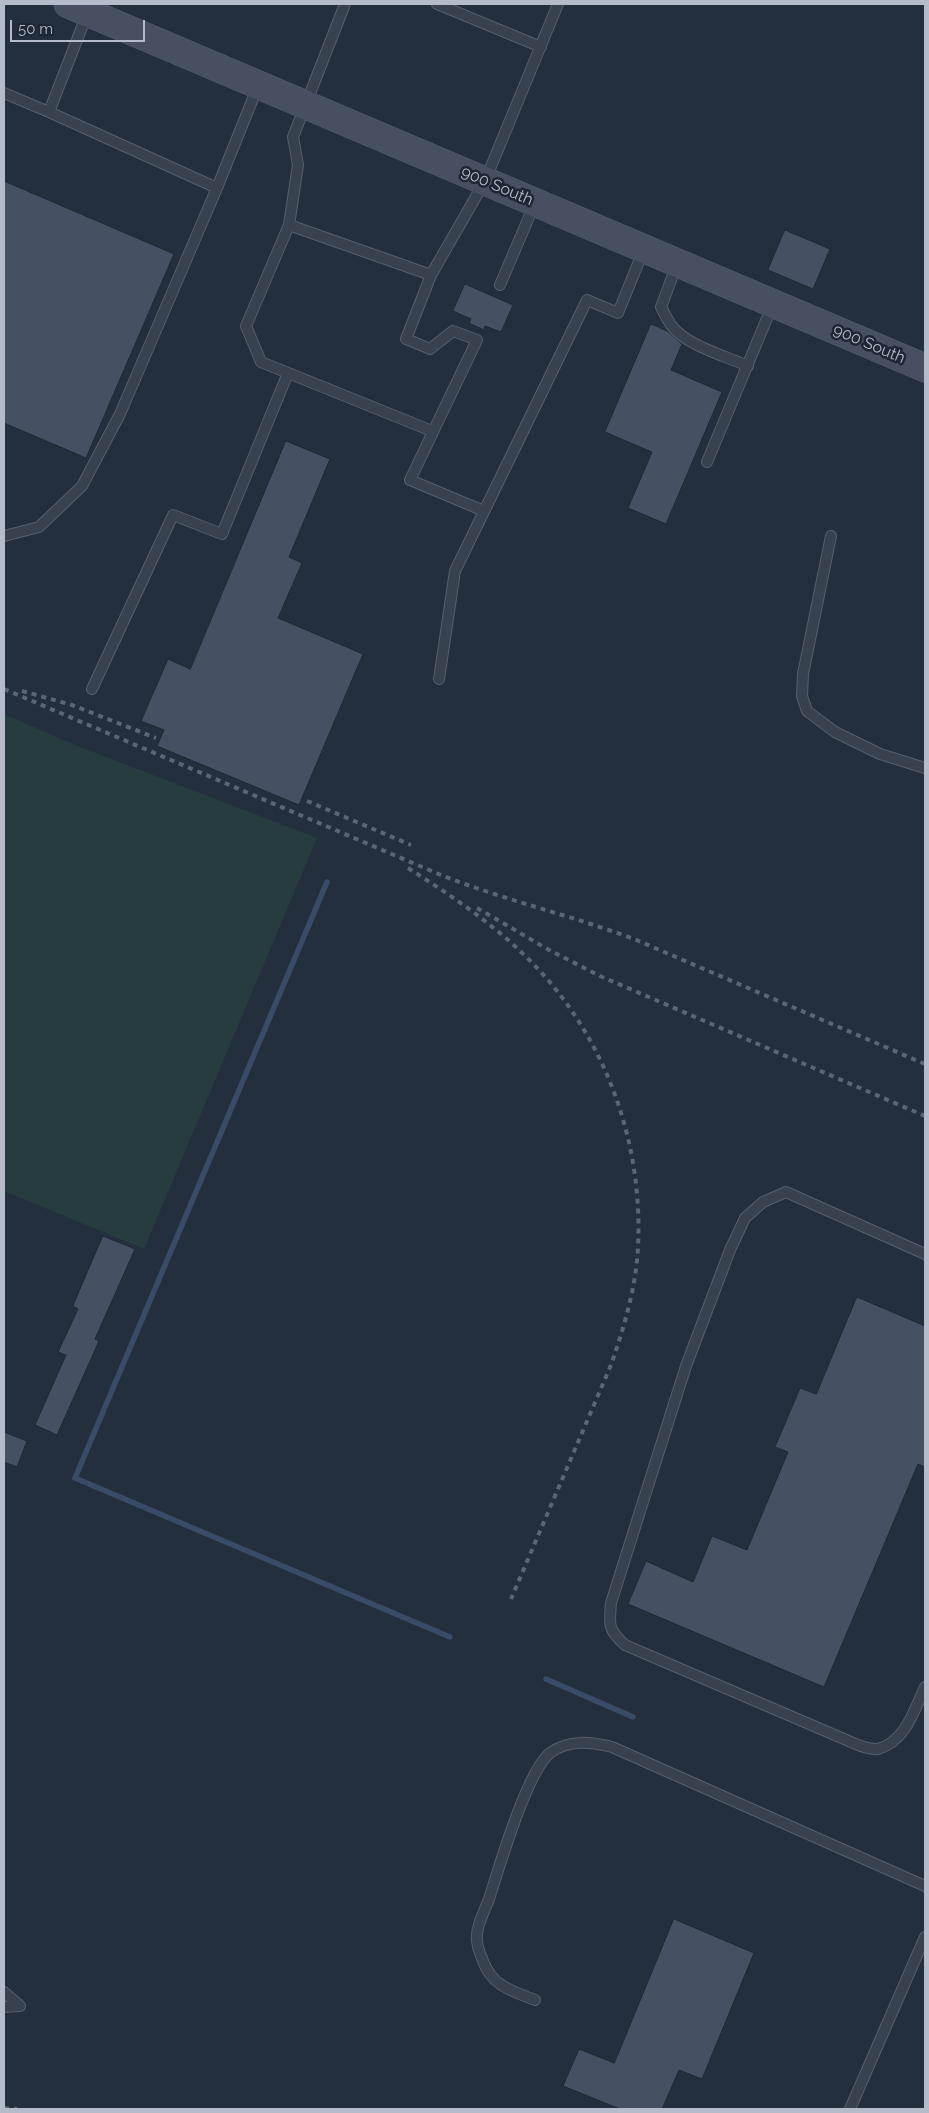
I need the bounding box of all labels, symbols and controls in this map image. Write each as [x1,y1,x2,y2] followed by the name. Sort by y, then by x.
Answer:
[12,10,148,42] scale bar
[18,20,53,38] text: 50 m
[458,162,536,210] street label: 900 South
[830,320,908,368] street label: 900 South

